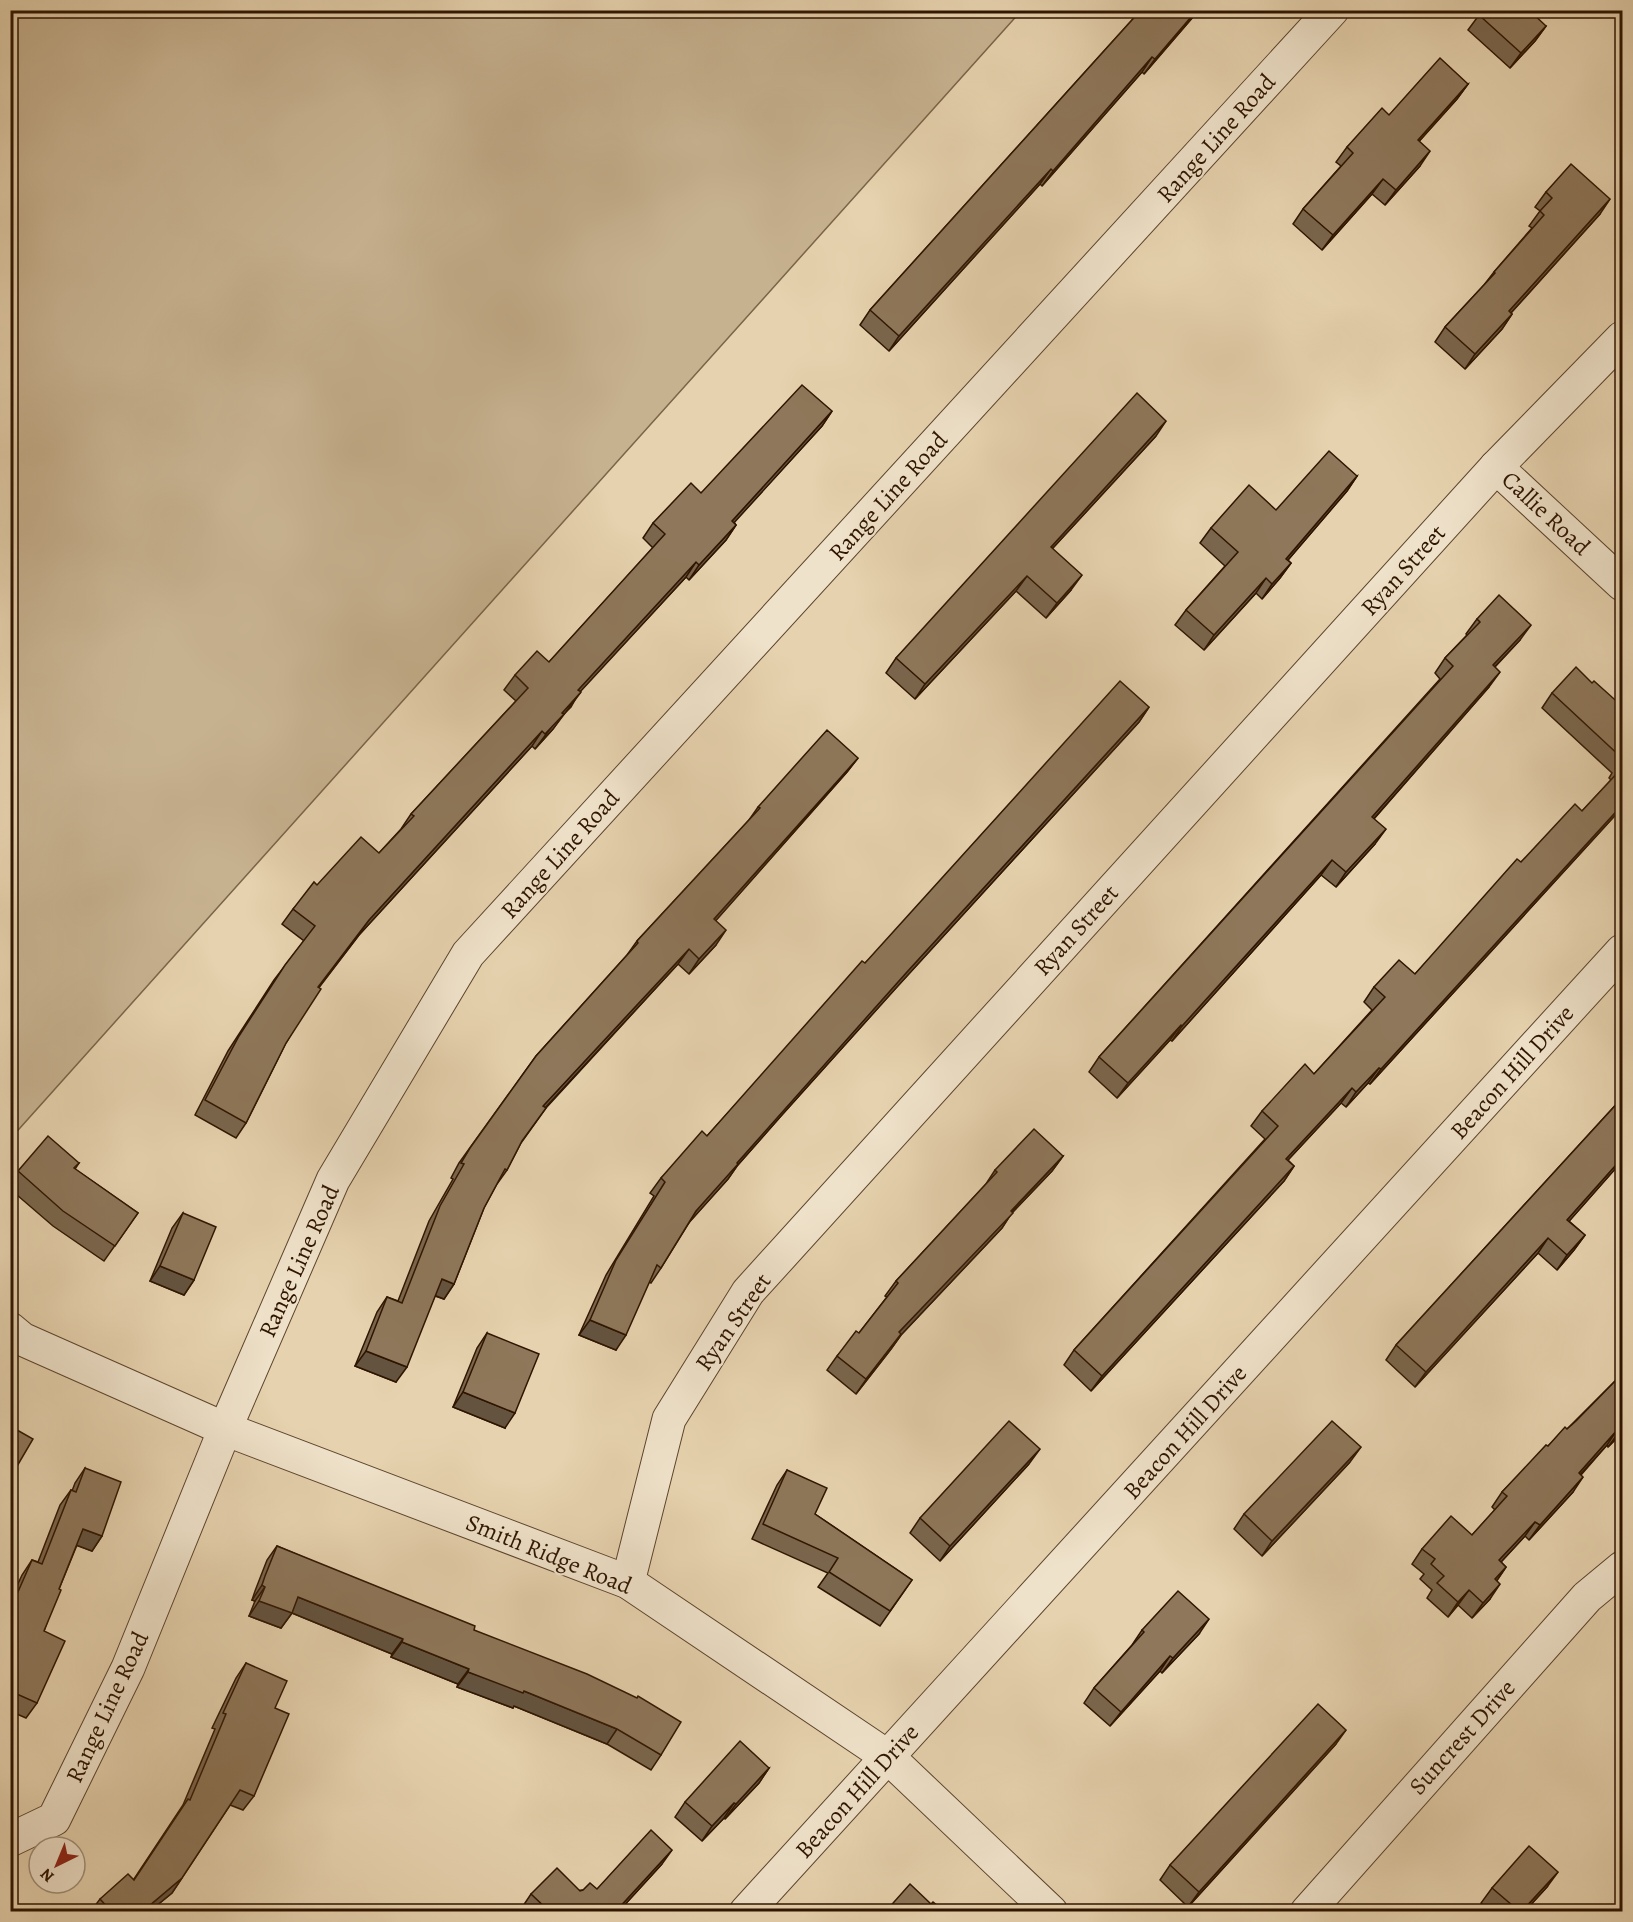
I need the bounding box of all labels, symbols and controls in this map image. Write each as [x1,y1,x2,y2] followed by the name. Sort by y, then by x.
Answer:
[1149,66,1283,209] street label: Range Line Road
[821,424,955,567] street label: Range Line Road
[1495,464,1597,562] street label: Callie Road
[1353,517,1453,623] street label: Ryan Street
[493,782,627,925] street label: Range Line Road
[1026,877,1126,983] street label: Ryan Street
[1443,998,1581,1146] street label: Beacon Hill Drive
[251,1180,347,1342] street label: Range Line Road
[688,1267,778,1377] street label: Ryan Street
[1116,1358,1254,1506] street label: Beacon Hill Drive
[461,1506,637,1602] street label: Smith Ridge Road
[58,1626,156,1788] street label: Range Line Road
[1402,1672,1522,1802] street label: Suncrest Drive
[788,1717,926,1865] street label: Beacon Hill Drive
[27,1835,87,1895] north arrow
[35,1863,59,1887] text: N

